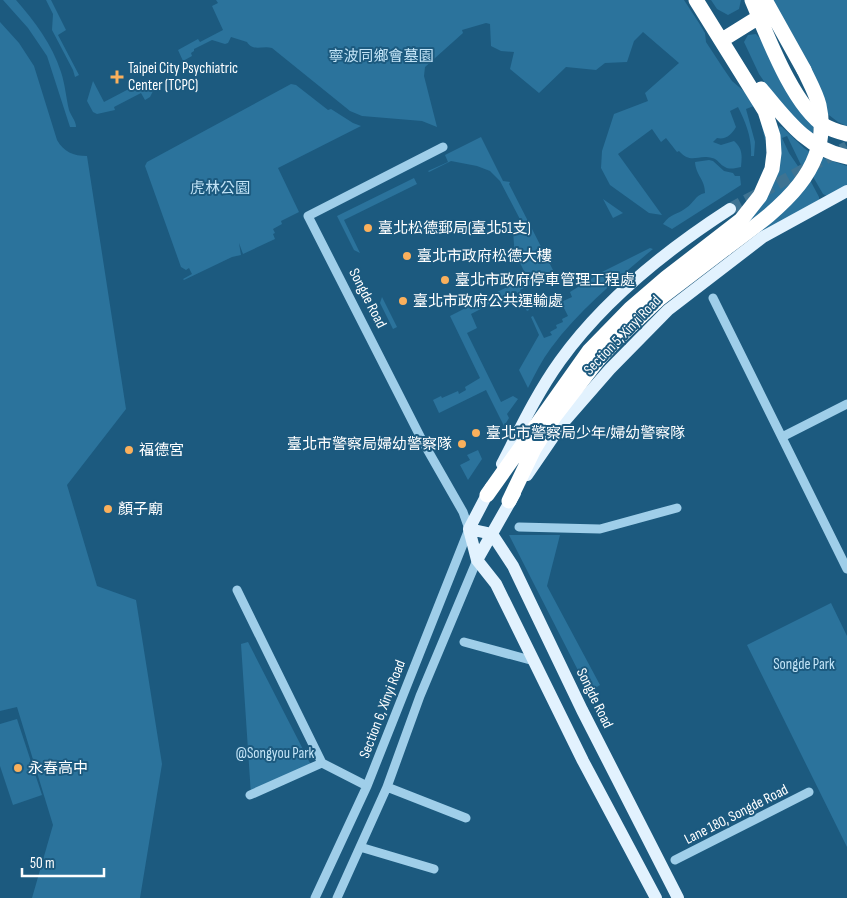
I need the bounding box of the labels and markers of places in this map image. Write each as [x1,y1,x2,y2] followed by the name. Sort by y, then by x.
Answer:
[128,59,238,95] place label: Taipei City Psychiatric Center (TCPC)
[110,70,124,84] marker: Taipei City Psychiatric Center (TCPC)
[378,219,531,238] place label: 臺北松德郵局(臺北51支)
[362,222,374,234] marker: 臺北松德郵局(臺北51支)
[417,247,552,266] place label: 臺北市政府松德大樓
[401,250,413,262] marker: 臺北市政府松德大樓
[455,271,635,290] place label: 臺北市政府停車管理工程處
[439,274,451,286] marker: 臺北市政府停車管理工程處
[413,292,563,311] place label: 臺北市政府公共運輸處
[397,295,409,307] marker: 臺北市政府公共運輸處
[486,424,685,443] place label: 臺北市警察局少年/婦幼警察隊
[470,427,482,439] marker: 臺北市警察局少年/婦幼警察隊
[287,435,452,454] place label: 臺北市警察局婦幼警察隊
[456,438,468,450] marker: 臺北市警察局婦幼警察隊
[139,441,184,460] place label: 福德宮
[123,444,135,456] marker: 福德宮
[118,500,163,519] place label: 顏子廟
[102,503,114,515] marker: 顏子廟
[28,759,88,778] place label: 永春高中
[12,762,24,774] marker: 永春高中

